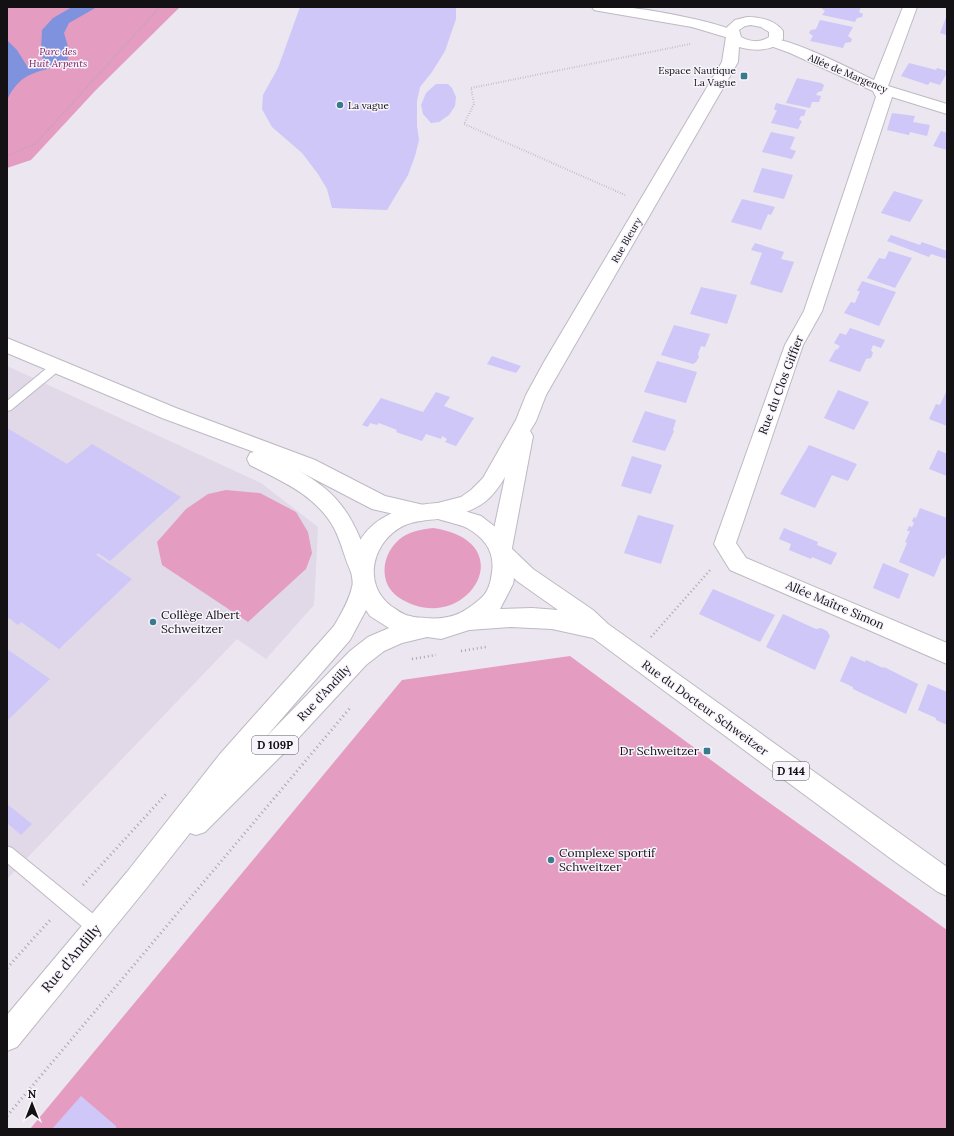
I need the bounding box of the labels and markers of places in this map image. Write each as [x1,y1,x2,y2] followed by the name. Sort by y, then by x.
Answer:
[658,64,737,89] place label: Espace Nautique La Vague
[739,71,749,81] marker: Espace Nautique La Vague
[348,99,389,112] place label: La vague
[335,100,345,110] marker: La vague
[161,607,240,636] place label: Collège Albert Schweitzer
[148,617,158,627] marker: Collège Albert Schweitzer
[619,743,700,758] place label: Dr Schweitzer
[702,746,712,756] marker: Dr Schweitzer
[559,845,656,874] place label: Complexe sportif Schweitzer
[546,855,556,865] marker: Complexe sportif Schweitzer

